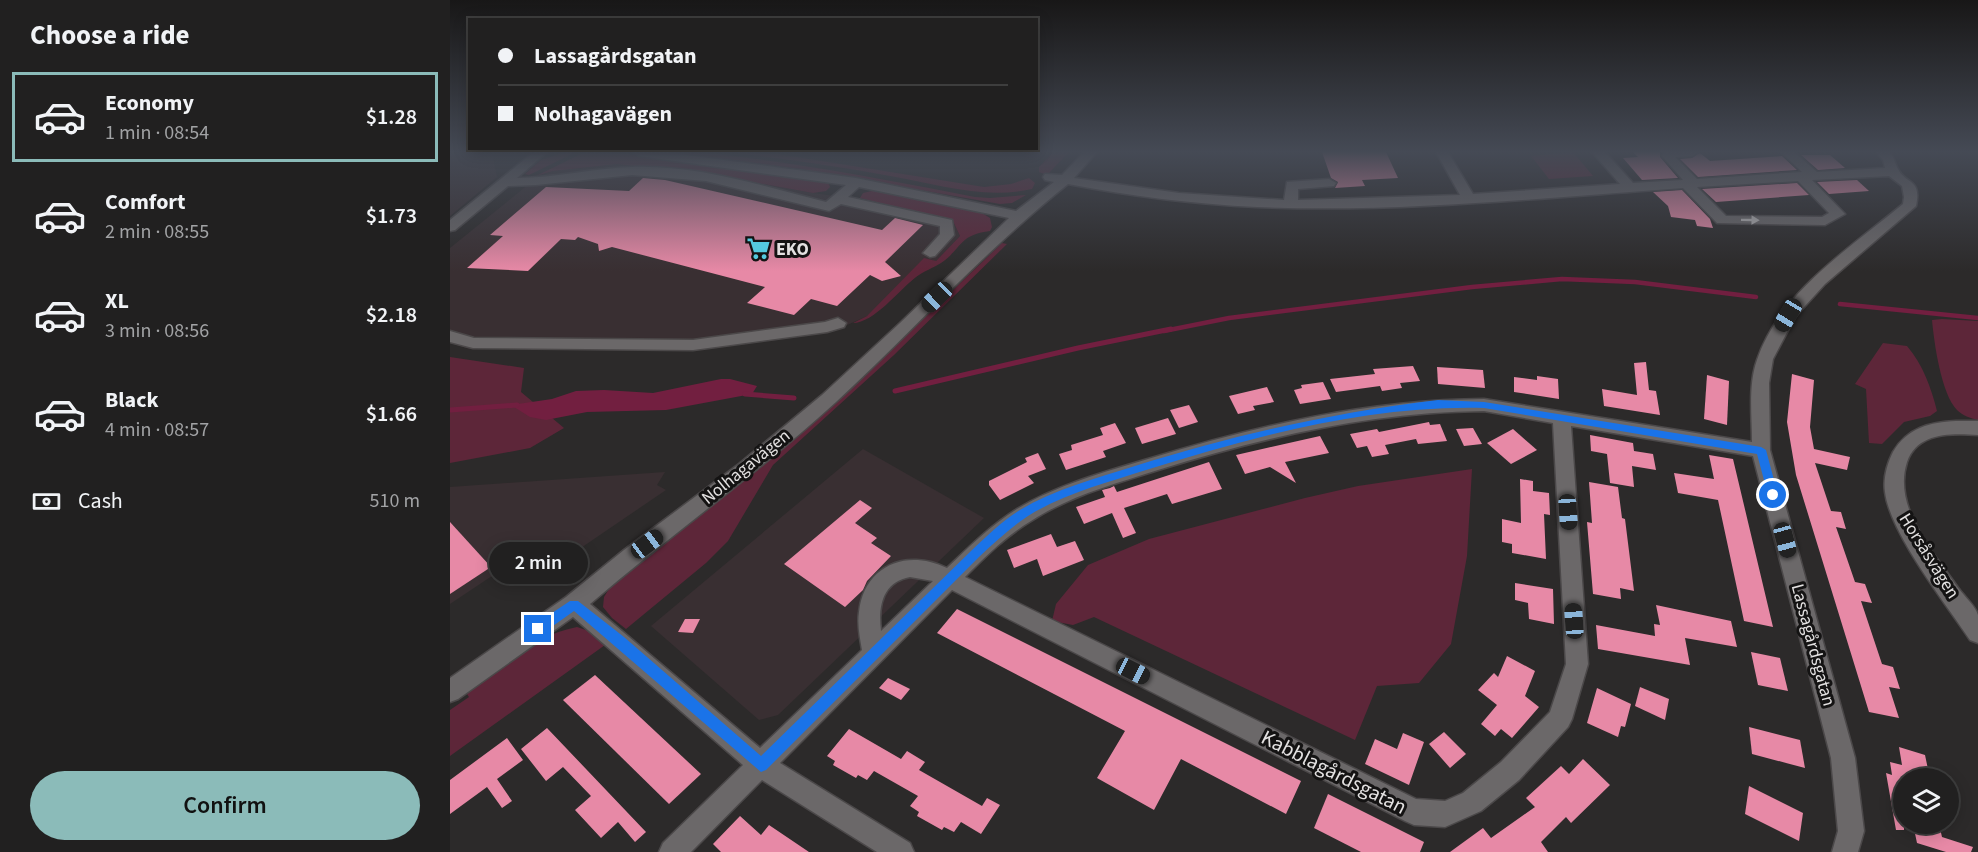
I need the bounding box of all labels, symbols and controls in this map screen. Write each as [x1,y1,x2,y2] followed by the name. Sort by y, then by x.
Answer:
[30,16,190,55] text: Choose a ride
[534,40,697,72] text: Lassagårdsgatan
[105,87,194,119] text: Economy
[33,90,87,144] icon: car
[534,98,672,130] text: Nolhagavägen
[366,101,417,133] text: $1.28
[105,119,209,147] text: 1 min · 08:54
[105,186,186,218] text: Comfort
[33,189,87,243] icon: car
[366,200,417,232] text: $1.73
[1740,215,1759,225] one-way arrow
[105,218,209,246] text: 2 min · 08:55
[745,236,771,262] supermarket icon: EKO
[776,237,809,262] place label: EKO
[918,278,956,316] car
[105,285,129,317] text: XL
[33,288,87,342] icon: car
[1771,295,1805,335] car
[366,299,417,331] text: $2.18
[105,317,209,345] text: 3 min · 08:56
[105,384,159,416] text: Black
[33,387,87,441] icon: car
[366,398,417,430] text: $1.66
[105,416,209,444] text: 4 min · 08:57
[696,423,796,511] street label: Nolhagavägen
[1759,481,1786,508] route start
[30,485,63,518] icon: cash
[78,485,123,517] text: Cash
[370,487,420,515] text: 510 m
[1558,493,1578,531] car
[1893,508,1965,604] street label: Horsåsvägen
[1772,520,1798,560] car
[627,526,667,562] car
[488,542,588,584] callout: 2 min
[515,549,562,577] text: 2 min
[1785,581,1841,709] street label: Lassagårdsgatan
[1564,602,1584,640] car
[524,615,551,642] route end
[1113,655,1153,687] car
[1256,722,1412,822] street label: Kabblagårdsgatan
[1893,768,1959,834] map controls
[1893,768,1959,834] button: layers
[30,771,420,840] button: Confirm

